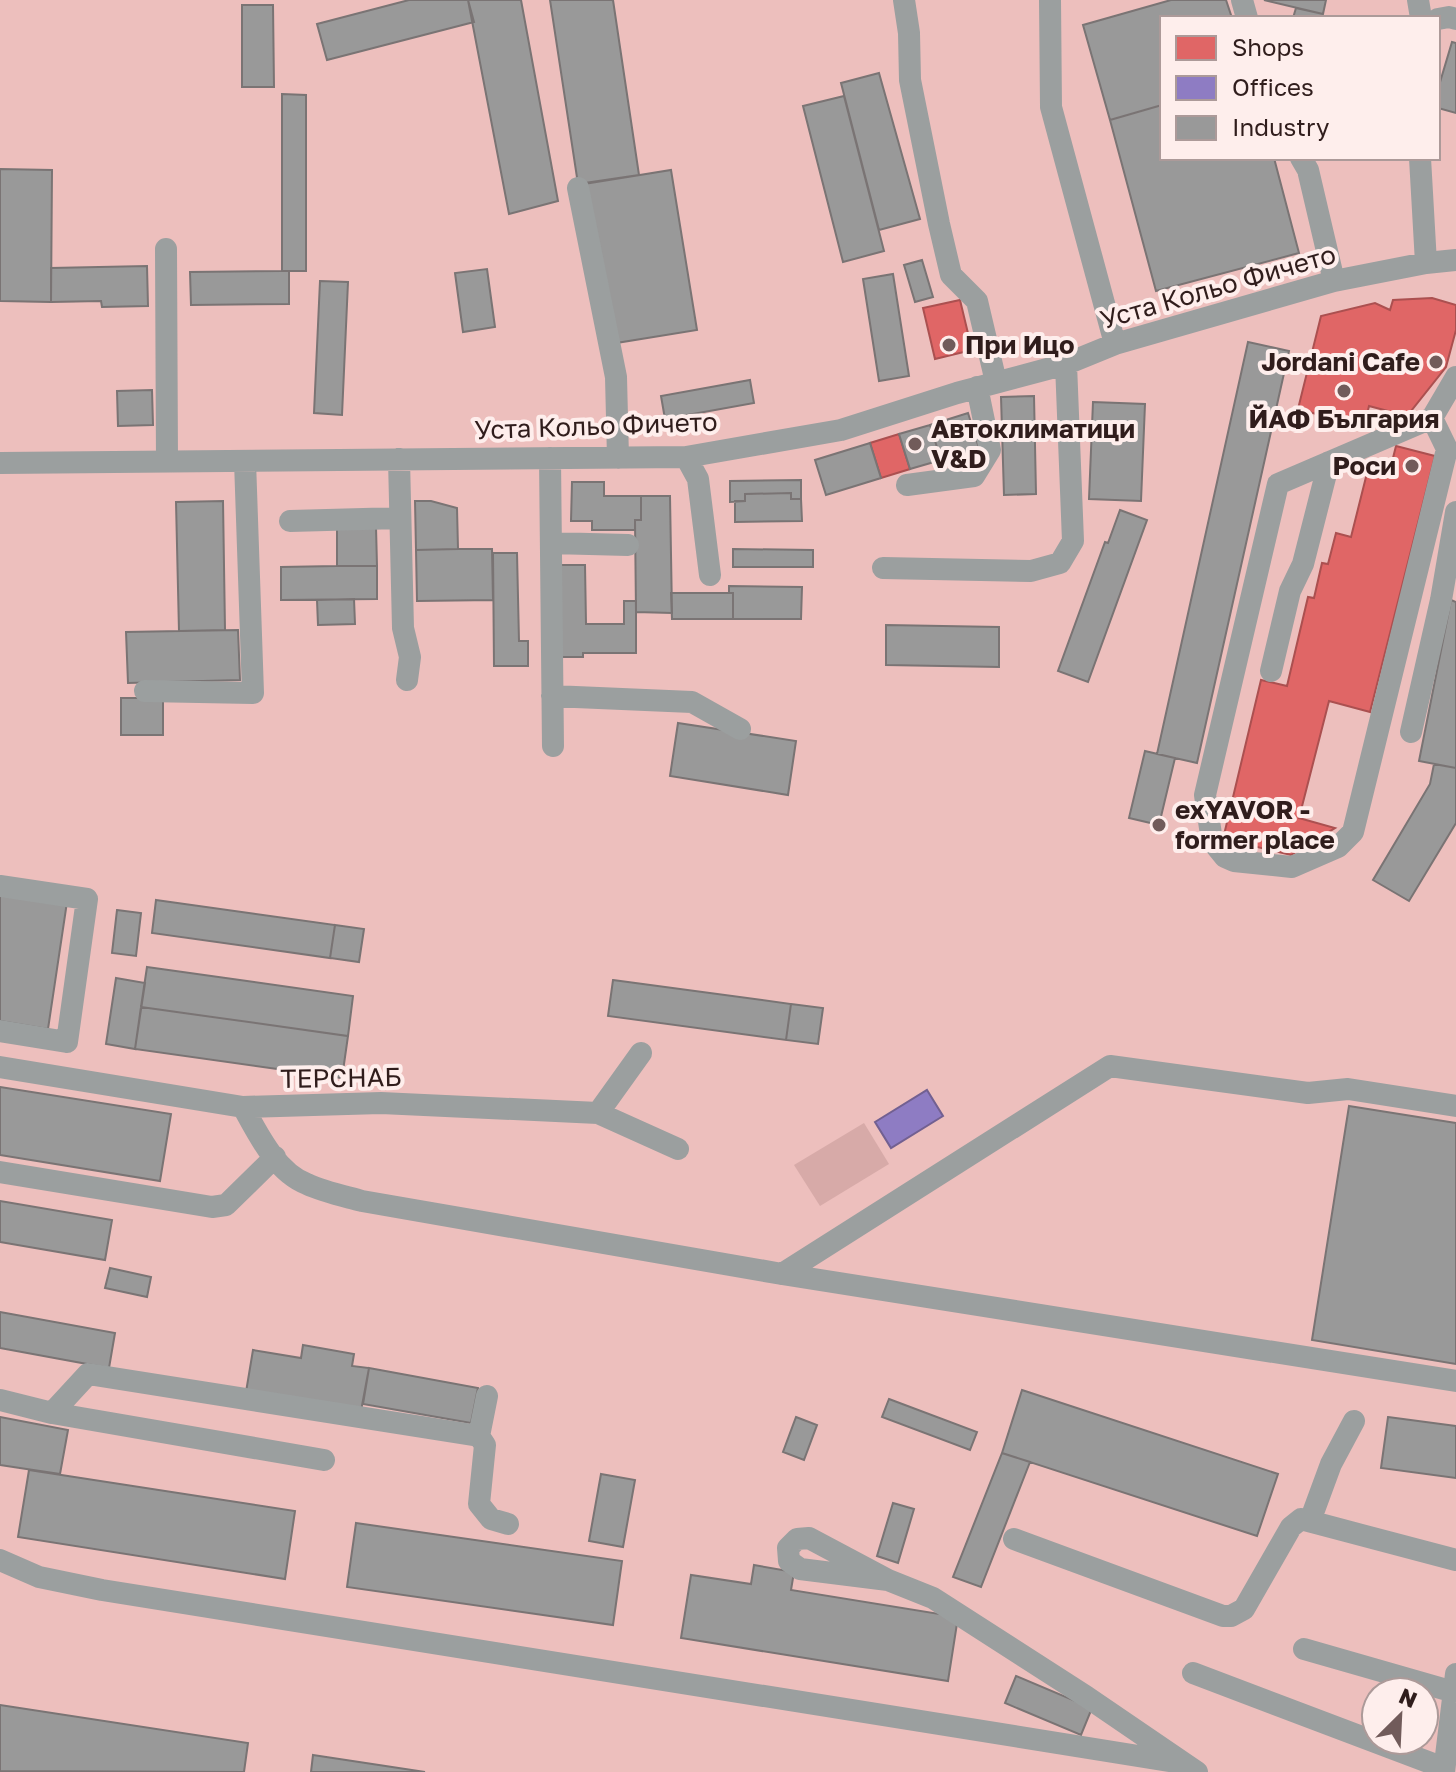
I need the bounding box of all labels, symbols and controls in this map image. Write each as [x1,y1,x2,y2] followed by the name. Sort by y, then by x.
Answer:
[1160,16,1440,160] legend
[1232,32,1304,61] text: Shops
[1232,72,1314,101] text: Offices
[1232,112,1329,141] text: Industry
[1097,238,1339,335] street label: Уста Кольо Фичето
[965,329,1075,360] place label: При Ицо
[940,336,958,354] marker: При Ицо
[1261,346,1420,377] place label: Jordani Cafe
[1427,353,1445,371] marker: Jordani Cafe
[1335,382,1353,400] marker: ЙАФ България
[1248,403,1440,434] place label: ЙАФ България
[474,406,718,445] street label: Уста Кольо Фичето
[931,413,1135,474] place label: Автоклиматици V&D
[906,435,924,453] marker: Автоклиматици V&D
[1332,450,1396,481] place label: Роси
[1403,457,1421,475] marker: Роси
[1175,794,1335,855] place label: exYAVOR - former place
[1150,816,1168,834] marker: exYAVOR - former place
[280,1061,402,1094] street label: ТЕРСНАБ
[1360,1676,1440,1756] north arrow
[1395,1682,1421,1713] text: N

